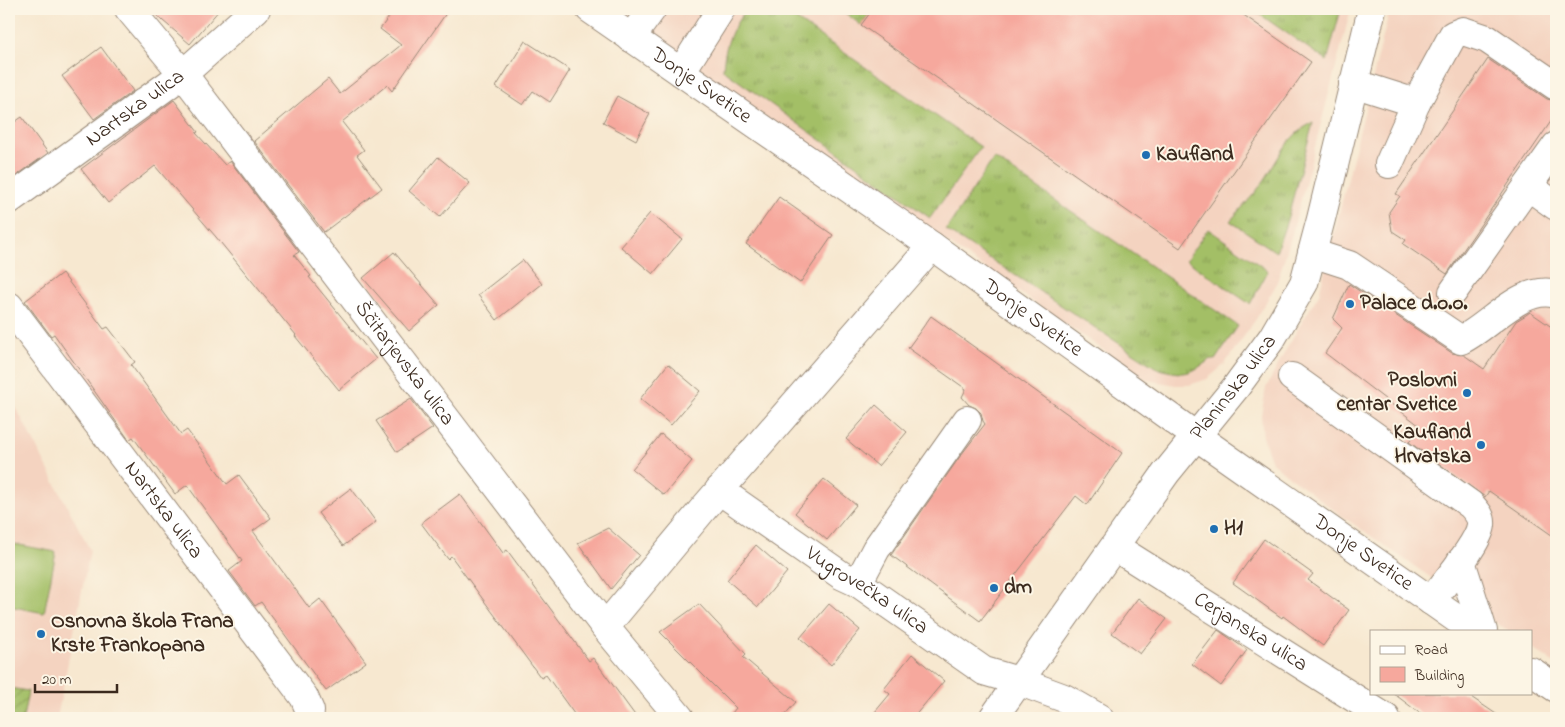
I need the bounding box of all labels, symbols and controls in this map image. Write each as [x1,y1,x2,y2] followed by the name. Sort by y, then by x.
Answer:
[644,40,758,132] street label: Donje Svetice
[80,62,191,155] street label: Nartska ulica
[1156,140,1234,170] place label: Kaufland
[1140,149,1152,161] marker: Kaufland
[976,271,1089,365] street label: Donje Svetice
[1360,289,1468,319] place label: Palace d.o.o.
[347,295,461,432] street label: Ščitarjevska ulica
[1344,298,1356,310] marker: Palace d.o.o.
[1183,329,1285,447] street label: Planinska ulica
[1337,366,1458,420] place label: Poslovni centar Svetice
[1461,387,1473,399] marker: Poslovni centar Svetice
[1393,418,1471,472] place label: Kaufland Hrvatska
[1475,439,1487,451] marker: Kaufland Hrvatska
[116,455,210,566] street label: Nartska ulica
[1305,507,1420,599] street label: Donje Svetice
[1224,514,1243,544] place label: H1
[1208,523,1220,535] marker: H1
[798,539,934,643] street label: Vugrovečka ulica
[1004,573,1032,603] place label: dm
[988,582,1000,594] marker: dm
[1187,585,1313,680] street label: Cerjanska ulica
[51,607,234,661] place label: Osnovna škola Frana Krste Frankopana
[35,628,47,640] marker: Osnovna škola Frana Krste Frankopana
[1370,630,1532,694] legend
[1415,639,1448,661] text: Road
[35,662,118,694] scale bar
[1414,665,1464,688] text: Building
[42,669,72,691] text: 20 m

